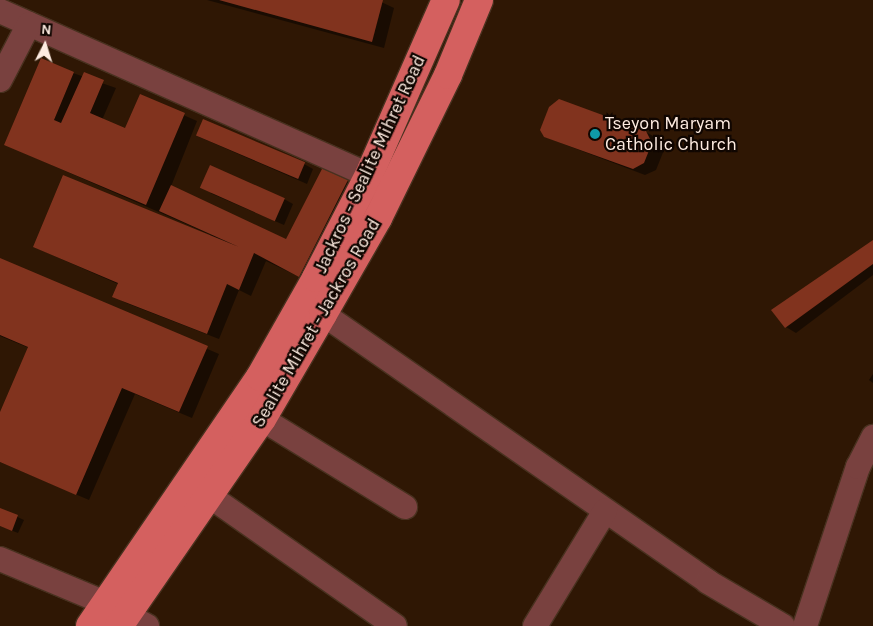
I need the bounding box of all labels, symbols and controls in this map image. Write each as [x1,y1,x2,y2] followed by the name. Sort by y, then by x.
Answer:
[20,20,70,70] north arrow
[41,21,52,38] text: N
[310,52,430,276] street label: Jackros - Sealite Mihret Road
[605,113,737,156] place label: Tseyon Maryam Catholic Church
[589,128,601,140] marker: Tseyon Maryam Catholic Church
[247,215,385,431] street label: Sealite Mihret - Jackros Road

